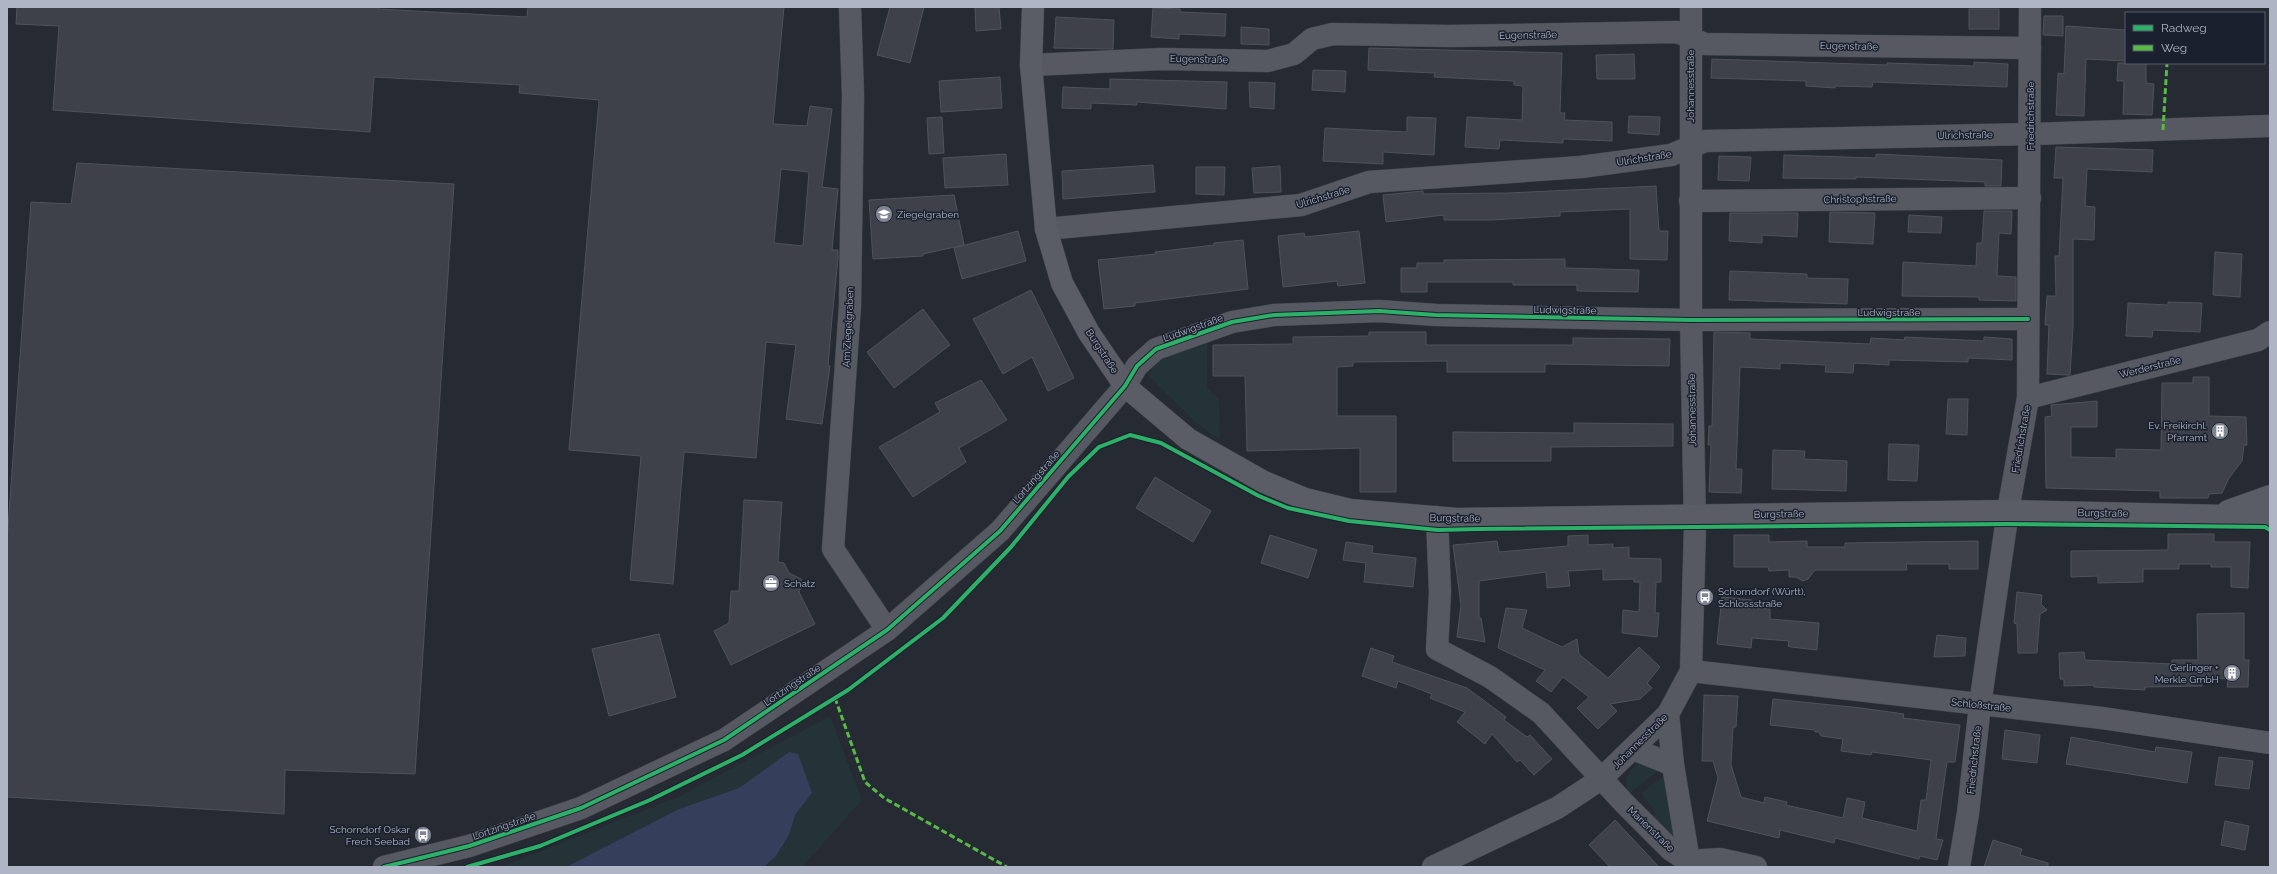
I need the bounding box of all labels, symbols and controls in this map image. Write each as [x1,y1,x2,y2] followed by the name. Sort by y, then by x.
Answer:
[2125,12,2265,64] legend
[2161,21,2207,35] text: Radweg
[1499,29,1557,41] street label: Eugenstraße
[1820,40,1878,52] street label: Eugenstraße
[2161,41,2187,55] text: Weg
[1685,49,1696,122] street label: Johannesstraße
[1170,53,1228,65] street label: Eugenstraße
[2025,81,2036,150] street label: Friedrichstraße
[1937,129,1993,141] street label: Ulrichstraße
[1616,148,1673,168] street label: Ulrichstraße
[1295,184,1351,210] street label: Ulrichstraße
[1823,193,1897,205] street label: Christophstraße
[874,204,894,224] school or university icon: Ziegelgraben
[897,209,959,220] place label: Ziegelgraben
[840,286,856,368] street label: Am Ziegelgraben
[1533,304,1597,316] street label: Ludwigstraße
[1858,307,1921,318] street label: Ludwigstraße
[1162,312,1225,344] street label: Ludwigstraße
[1084,327,1120,375] street label: Burgstraße
[2118,354,2182,380] street label: Werderstraße
[1686,373,1698,446] street label: Johannesstraße
[2010,404,2032,474] street label: Friedrichstraße
[2148,420,2208,443] place label: Ev. Freikirchl. Pfarramt
[2210,421,2230,441] building icon: Ev. Freikirchl. Pfarramt
[1010,448,1062,506] street label: Lortzingstraße
[2078,507,2129,519] street label: Burgstraße
[1754,508,1805,520] street label: Burgstraße
[1430,512,1481,524] street label: Burgstraße
[761,573,781,593] office icon: Schatz
[784,578,815,589] place label: Schatz
[1718,586,1806,609] place label: Schorndorf (Württ), Schlossstraße
[1695,587,1715,607] bus stop icon: Schorndorf (Württ), Schlossstraße
[762,662,823,708] street label: Lortzingstraße
[2155,662,2219,685] place label: Gerlinger + Merkle GmbH
[2222,663,2242,683] building icon: Gerlinger + Merkle GmbH
[1951,696,2012,714] street label: Schloßstraße
[1610,711,1670,771] street label: Johannesstraße
[1965,725,1983,795] street label: Friedrichstraße
[1626,804,1677,854] street label: Marienstraße
[471,810,537,842] street label: Lortzingstraße
[329,824,410,847] place label: Schorndorf Oskar Frech Seebad
[413,825,433,845] bus stop icon: Schorndorf Oskar Frech Seebad

